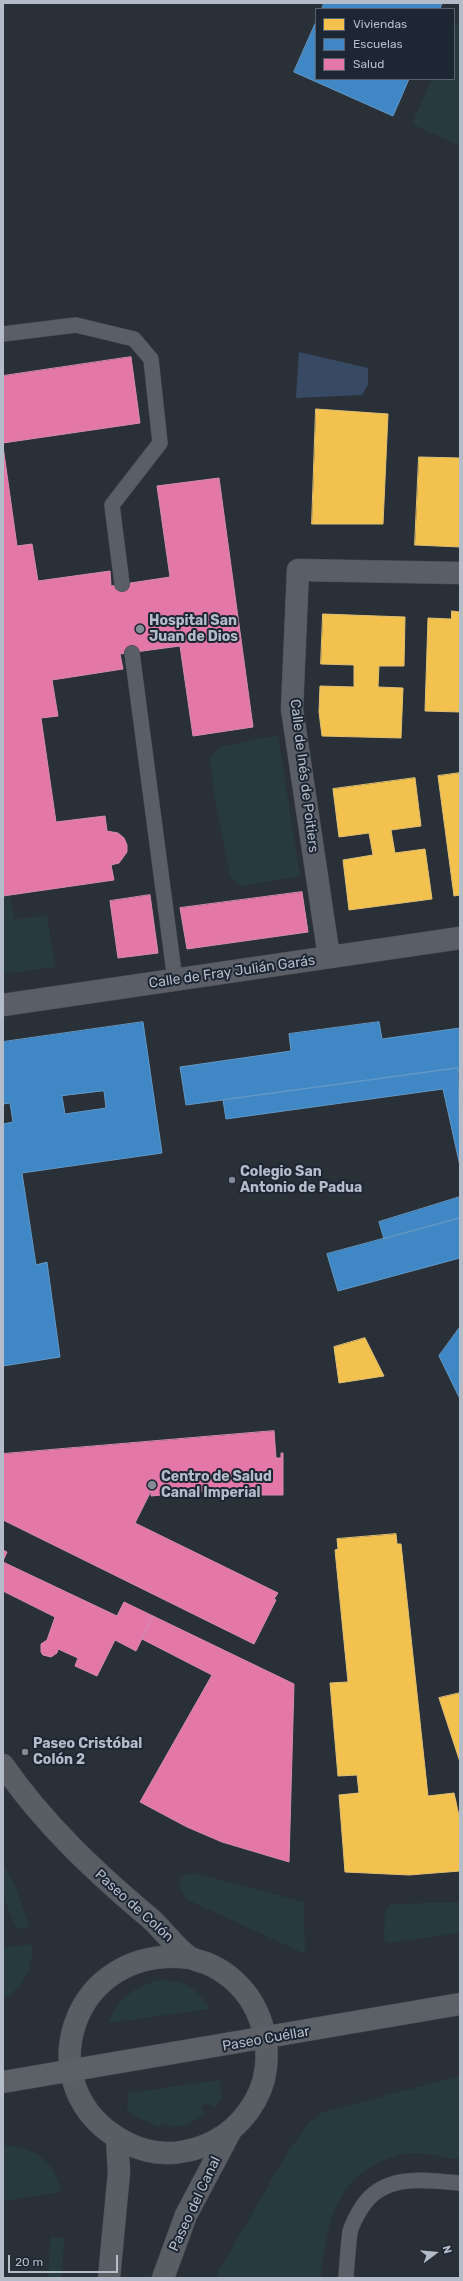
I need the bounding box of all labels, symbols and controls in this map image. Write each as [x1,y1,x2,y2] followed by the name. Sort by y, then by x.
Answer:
[315,8,455,80] legend
[353,17,407,31] text: Viviendas
[353,37,403,51] text: Escuelas
[353,57,384,71] text: Salud
[149,613,238,646] place label: Hospital San Juan de Dios
[134,623,146,635] marker: Hospital San Juan de Dios
[286,698,322,854] street label: Calle de Inés de Poitiers
[148,952,316,992] street label: Calle de Fray Julián Garás
[240,1164,362,1196] place label: Colegio San Antonio de Padua
[227,1175,237,1185] marker: Colegio San Antonio de Padua
[161,1469,272,1502] place label: Centro de Salud Canal Imperial
[146,1479,158,1491] marker: Centro de Salud Canal Imperial
[33,1736,142,1768] place label: Paseo Cristóbal Colón 2
[20,1747,30,1757] marker: Paseo Cristóbal Colón 2
[91,1866,177,1946] street label: Paseo de Colón
[221,2023,311,2055] street label: Paseo Cuéllar
[166,2154,224,2254] street label: Paseo del Canal
[415,2233,455,2273] north arrow
[440,2244,454,2255] text: N
[10,2247,120,2273] scale bar
[15,2255,43,2269] text: 20 m

